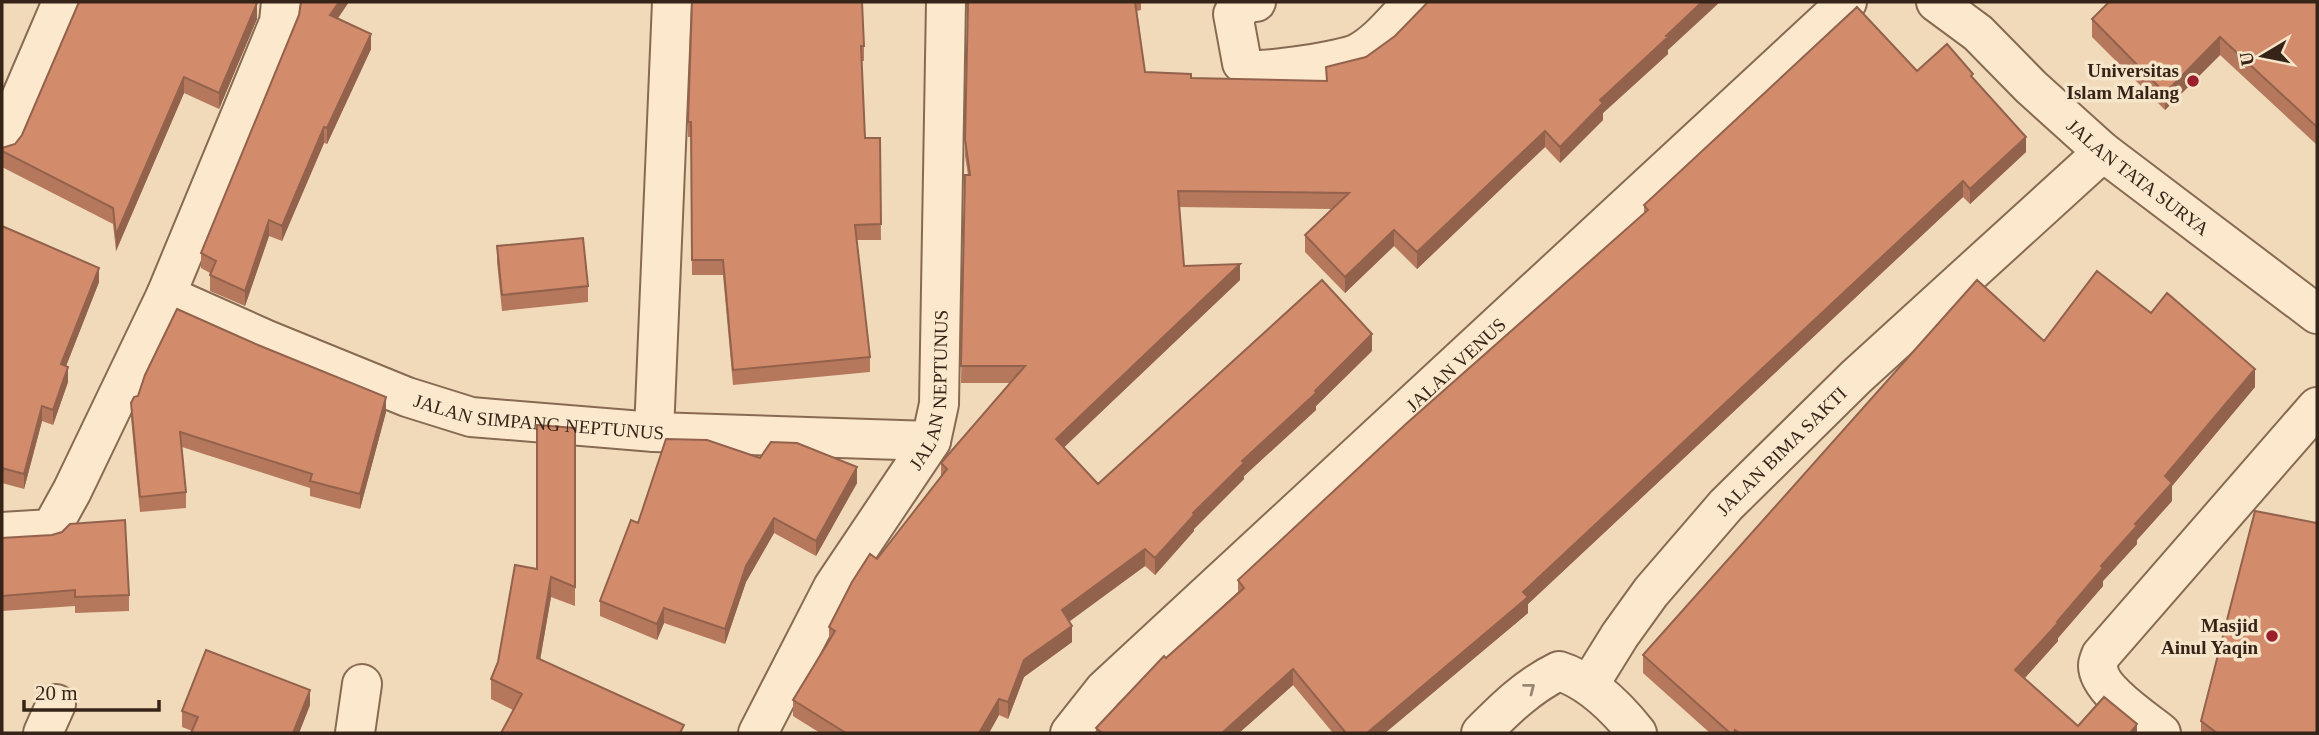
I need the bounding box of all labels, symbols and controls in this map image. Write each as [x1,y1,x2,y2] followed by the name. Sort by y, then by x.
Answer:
[2228,21,2298,91] north arrow
[2235,50,2258,67] text: U
[2067,60,2179,103] place label: Universitas Islam Malang
[2185,73,2201,89] marker: Universitas Islam Malang
[2063,115,2213,240] street label: JALAN TATA SURYA
[905,310,952,474] street label: JALAN NEPTUNUS
[1402,314,1510,416] street label: JALAN VENUS
[1712,382,1851,520] street label: JALAN BIMA SAKTI
[411,390,664,443] street label: JALAN SIMPANG NEPTUNUS
[2161,615,2258,658] place label: Masjid Ainul Yaqin
[2264,628,2280,644] marker: Masjid Ainul Yaqin
[24,668,159,712] scale bar
[35,681,78,705] text: 20 m
[1522,684,1535,696] one-way arrow

